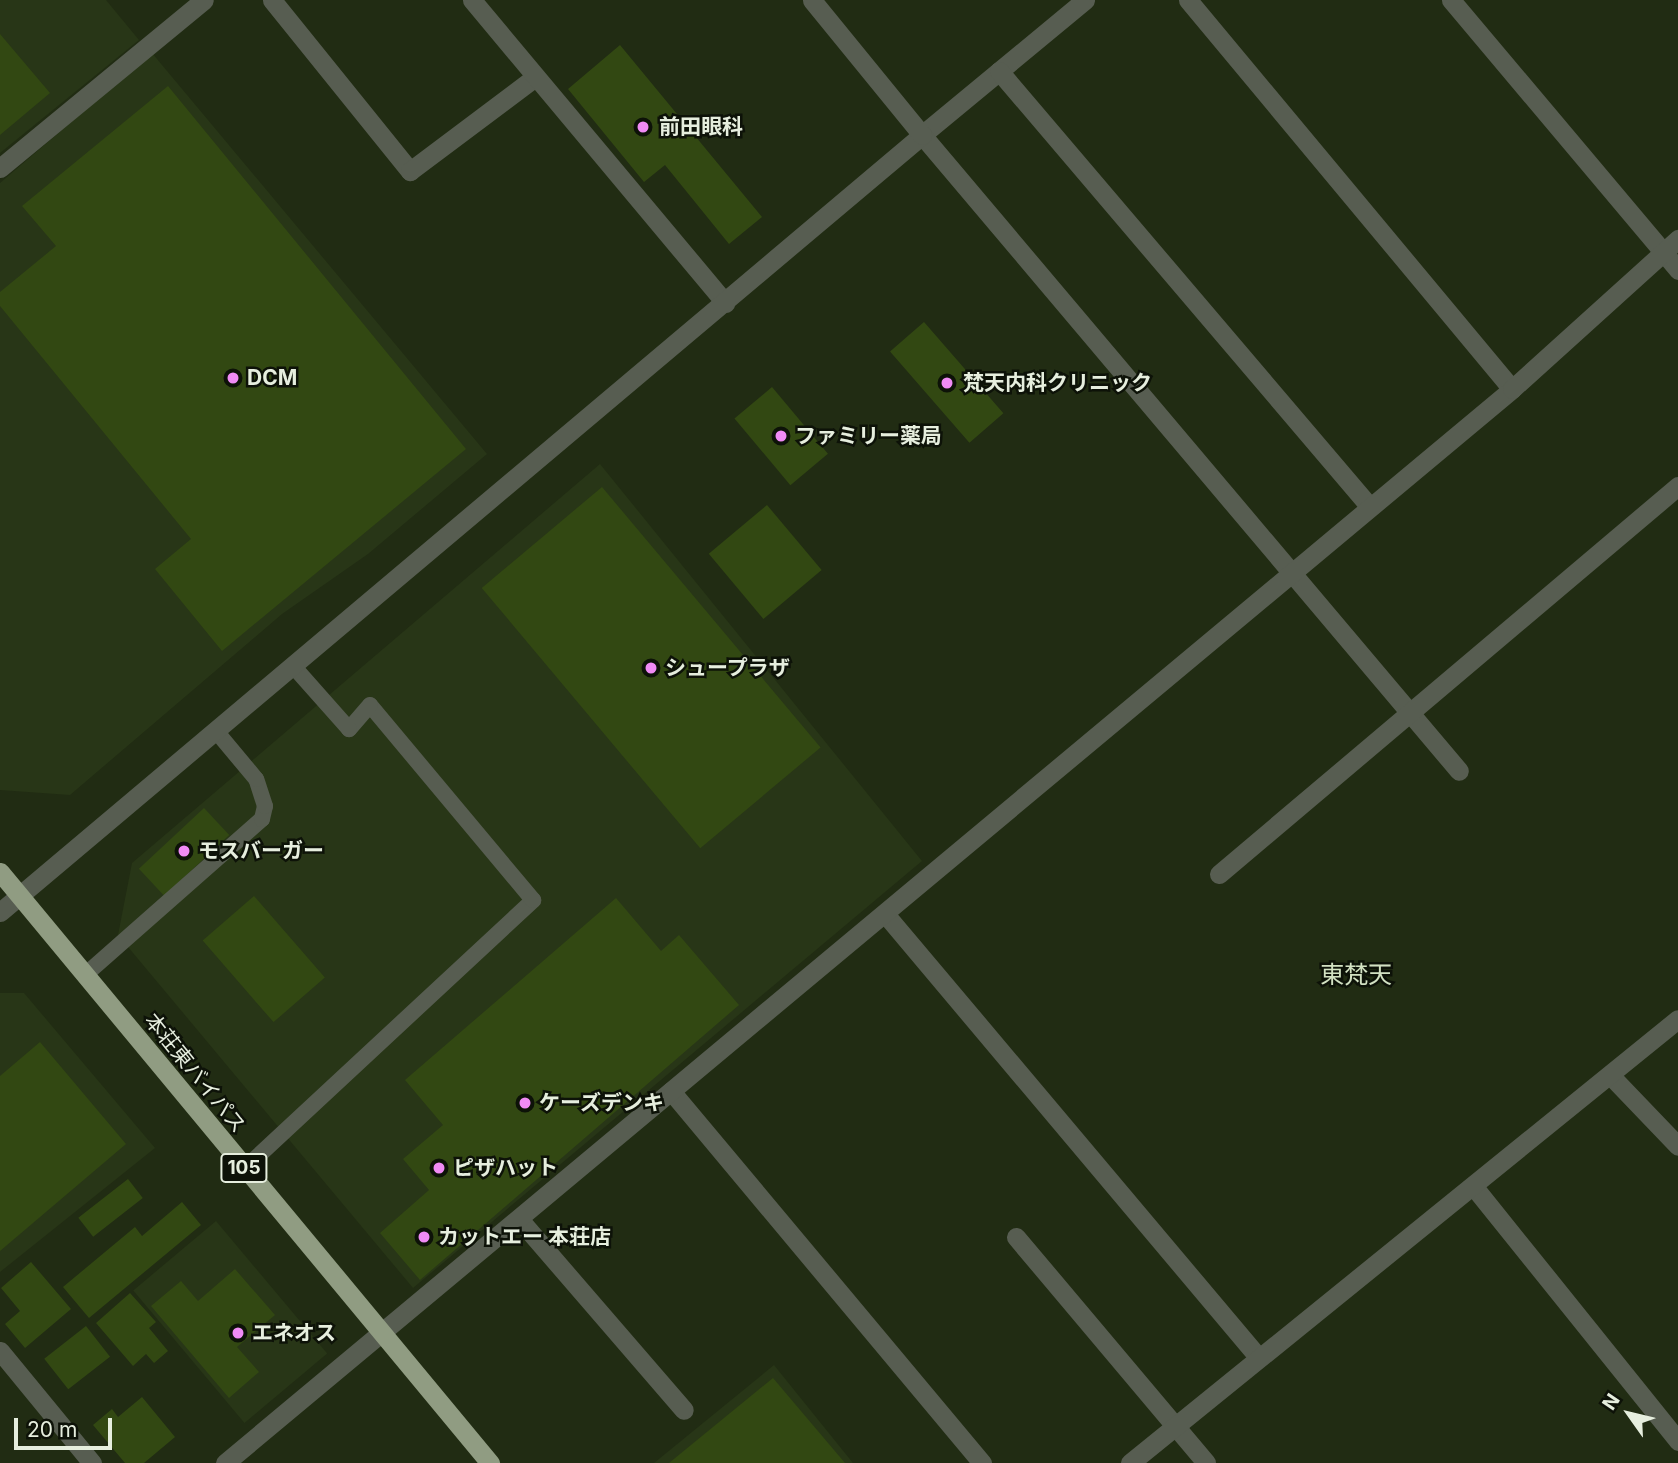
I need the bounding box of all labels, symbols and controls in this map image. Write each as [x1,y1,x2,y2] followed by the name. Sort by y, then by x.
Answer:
[659,114,743,140] place label: 前田眼科
[633,117,653,137] marker: 前田眼科
[247,365,297,391] place label: DCM
[225,370,241,386] marker: DCM
[963,370,1152,396] place label: 梵天内科クリニック
[937,373,957,393] marker: 梵天内科クリニック
[795,423,942,449] place label: ファミリー薬局
[773,428,789,444] marker: ファミリー薬局
[665,655,791,681] place label: シュープラザ
[643,660,659,676] marker: シュープラザ
[198,838,324,864] place label: モスバーガー
[176,843,192,859] marker: モスバーガー
[1320,961,1392,989] district label: 東梵天
[139,1008,251,1138] street label: 本荘東バイパス
[539,1090,665,1116] place label: ケーズデンキ
[517,1095,533,1111] marker: ケーズデンキ
[219,1152,268,1184] road number: 105
[453,1155,558,1181] place label: ピザハット
[431,1160,447,1176] marker: ピザハット
[438,1224,611,1250] place label: カットエー 本荘店
[416,1229,432,1245] marker: カットエー 本荘店
[252,1320,336,1346] place label: エネオス
[230,1325,246,1341] marker: エネオス
[1594,1379,1664,1449] north arrow
[1598,1390,1625,1414] text: N
[18,1404,116,1448] scale bar
[27,1417,77,1442] text: 20 m

